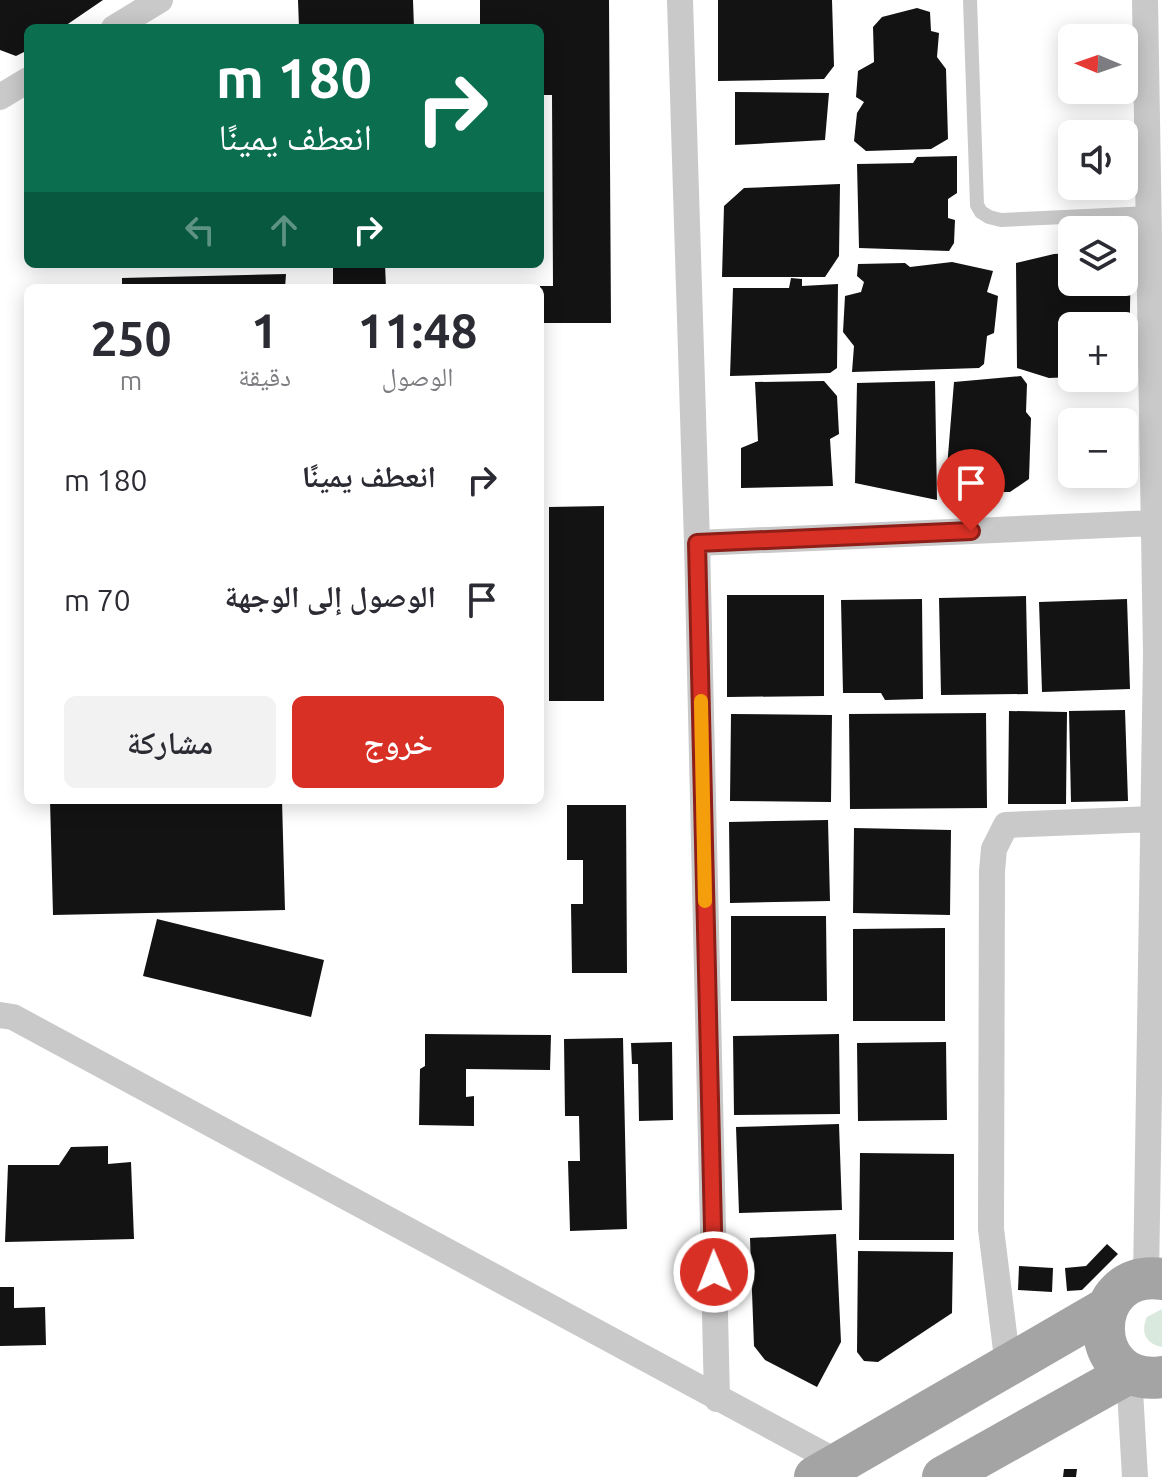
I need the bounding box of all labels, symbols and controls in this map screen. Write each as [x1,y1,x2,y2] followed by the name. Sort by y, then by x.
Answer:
[1058,24,1138,104] north arrow
[1058,24,1138,488] map controls
[216,46,372,109] text: 180 m
[400,56,504,160] icon: right
[219,116,372,157] text: انعطف يمينًا
[1058,120,1138,200] button: sound
[178,208,222,252] icon: left
[262,208,306,252] icon: ahead
[346,208,390,252] icon: right
[1058,216,1138,296] button: layers
[251,303,278,357] text: 1
[357,303,478,357] text: 11:48
[90,311,172,365] text: 250
[1058,312,1138,392] button: +
[238,362,291,391] text: دقيقة
[382,362,453,391] text: الوصول
[120,366,142,395] text: m
[1058,408,1138,488] button: −
[937,449,1005,531] pin
[460,458,504,502] icon: right
[302,459,436,493] text: انعطف يمينًا
[949,461,993,505] icon: arrive
[64,463,148,497] text: 180 m
[460,578,504,622] icon: arrive
[225,579,436,613] text: الوصول إلى الوجهة
[64,583,131,617] text: 70 m
[64,696,276,788] button: مشاركة
[292,696,504,788] button: خروج
[672,1230,756,1314] position arrow

